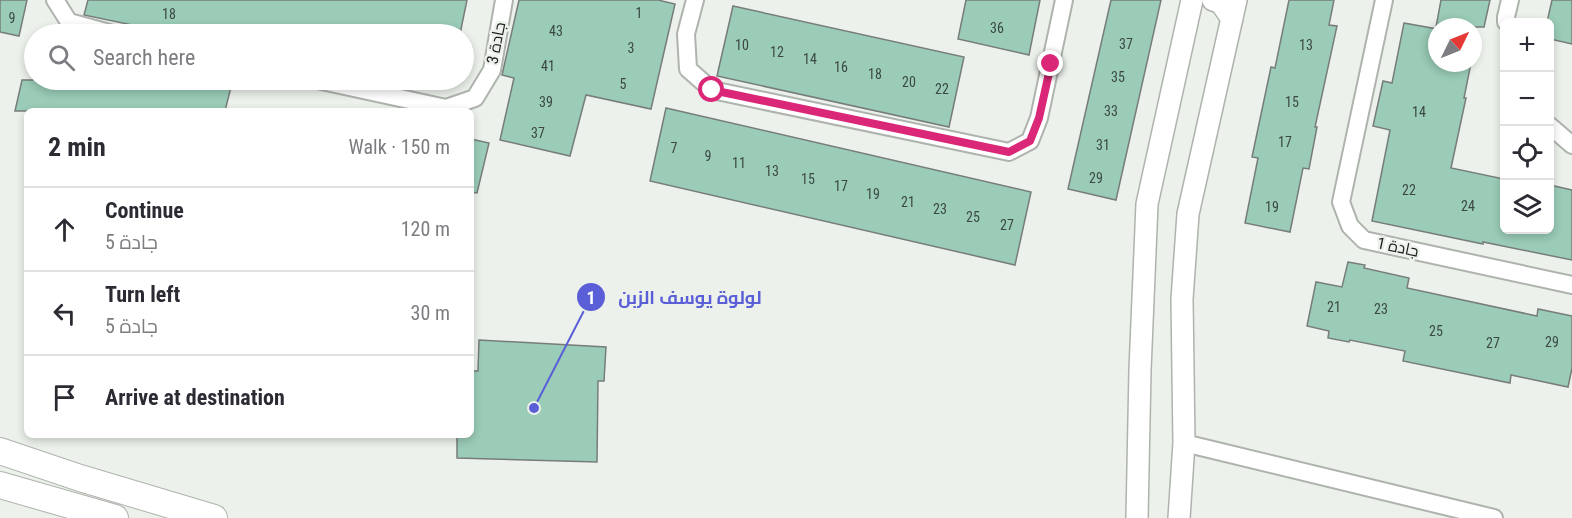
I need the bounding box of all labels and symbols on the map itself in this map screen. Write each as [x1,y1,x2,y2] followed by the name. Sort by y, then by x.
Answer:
[636,5,642,21] house number: 1
[162,6,176,22] house number: 18
[9,10,15,26] house number: 9
[1428,18,1482,72] north arrow
[483,20,509,66] street label: جادة 3
[990,20,1004,36] house number: 36
[549,23,563,39] house number: 43
[1119,36,1133,52] house number: 37
[735,37,749,53] house number: 10
[1299,37,1313,53] house number: 13
[628,40,634,56] house number: 3
[770,44,784,60] house number: 12
[1037,50,1063,76] route end
[803,51,817,67] house number: 14
[541,58,555,74] house number: 41
[834,59,848,75] house number: 16
[868,66,882,82] house number: 18
[1111,69,1125,85] house number: 35
[902,74,916,90] house number: 20
[620,76,627,92] house number: 5
[698,76,724,102] route start
[935,81,949,97] house number: 22
[539,94,553,110] house number: 39
[1285,94,1299,110] house number: 15
[1104,103,1118,119] house number: 33
[1412,104,1426,120] house number: 14
[531,125,545,141] house number: 37
[1278,134,1292,150] house number: 17
[1096,137,1110,153] house number: 31
[671,140,678,156] house number: 7
[705,148,711,164] house number: 9
[732,155,746,171] house number: 11
[765,163,779,179] house number: 13
[1089,170,1103,186] house number: 29
[801,171,815,187] house number: 15
[834,178,848,194] house number: 17
[1402,182,1416,198] house number: 22
[866,186,880,202] house number: 19
[901,194,915,210] house number: 21
[1461,198,1475,214] house number: 24
[1265,199,1279,215] house number: 19
[933,201,947,217] house number: 23
[966,209,980,225] house number: 25
[1000,217,1014,233] house number: 27
[1375,233,1421,261] street label: جادة 1
[576,279,774,315] callout: لولوة يوسف الزبن
[586,287,596,308] text: 1
[618,287,762,309] text: لولوة يوسف الزبن
[1327,299,1341,315] house number: 21
[1374,301,1388,317] house number: 23
[1429,323,1443,339] house number: 25
[1545,334,1559,350] house number: 29
[1486,335,1500,351] house number: 27

